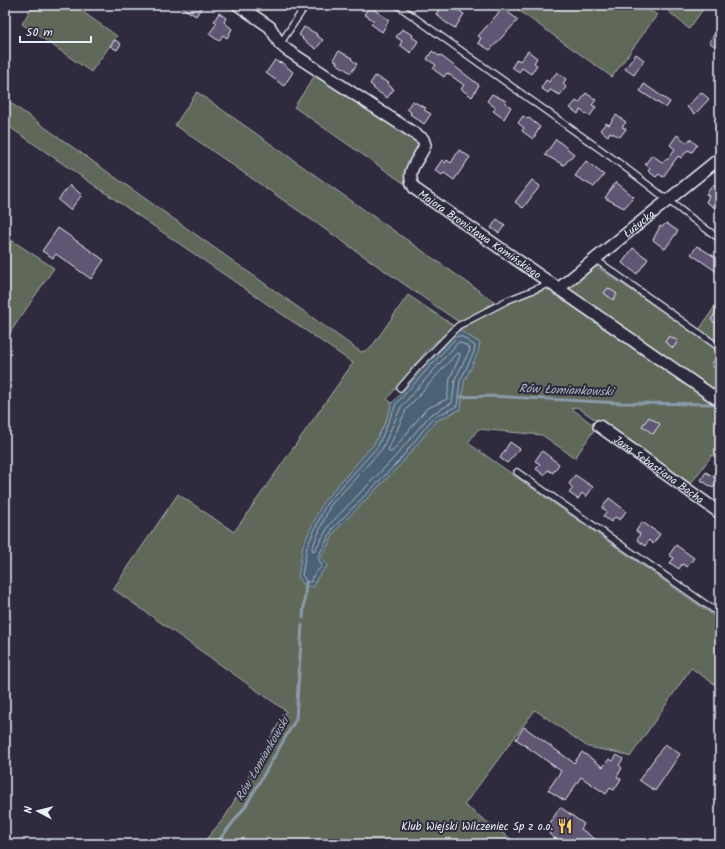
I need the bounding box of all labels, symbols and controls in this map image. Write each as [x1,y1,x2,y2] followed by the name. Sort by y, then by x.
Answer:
[20,18,91,44] scale bar
[26,23,53,42] text: 50 m
[414,186,545,284] street label: Majora Bronisława Kamińskiego
[620,206,659,243] street label: Łużycka
[519,379,616,402] water label: Rów Łomiankowski
[609,431,708,509] street label: Jana Sebastiana Bacha
[231,711,296,805] water label: Rów Łomiankowski
[18,791,58,831] north arrow
[20,805,38,814] text: N
[556,817,574,835] restaurant icon: Klub Wiejski Wilczeniec Sp z o.o.
[401,818,553,836] place label: Klub Wiejski Wilczeniec Sp z o.o.

